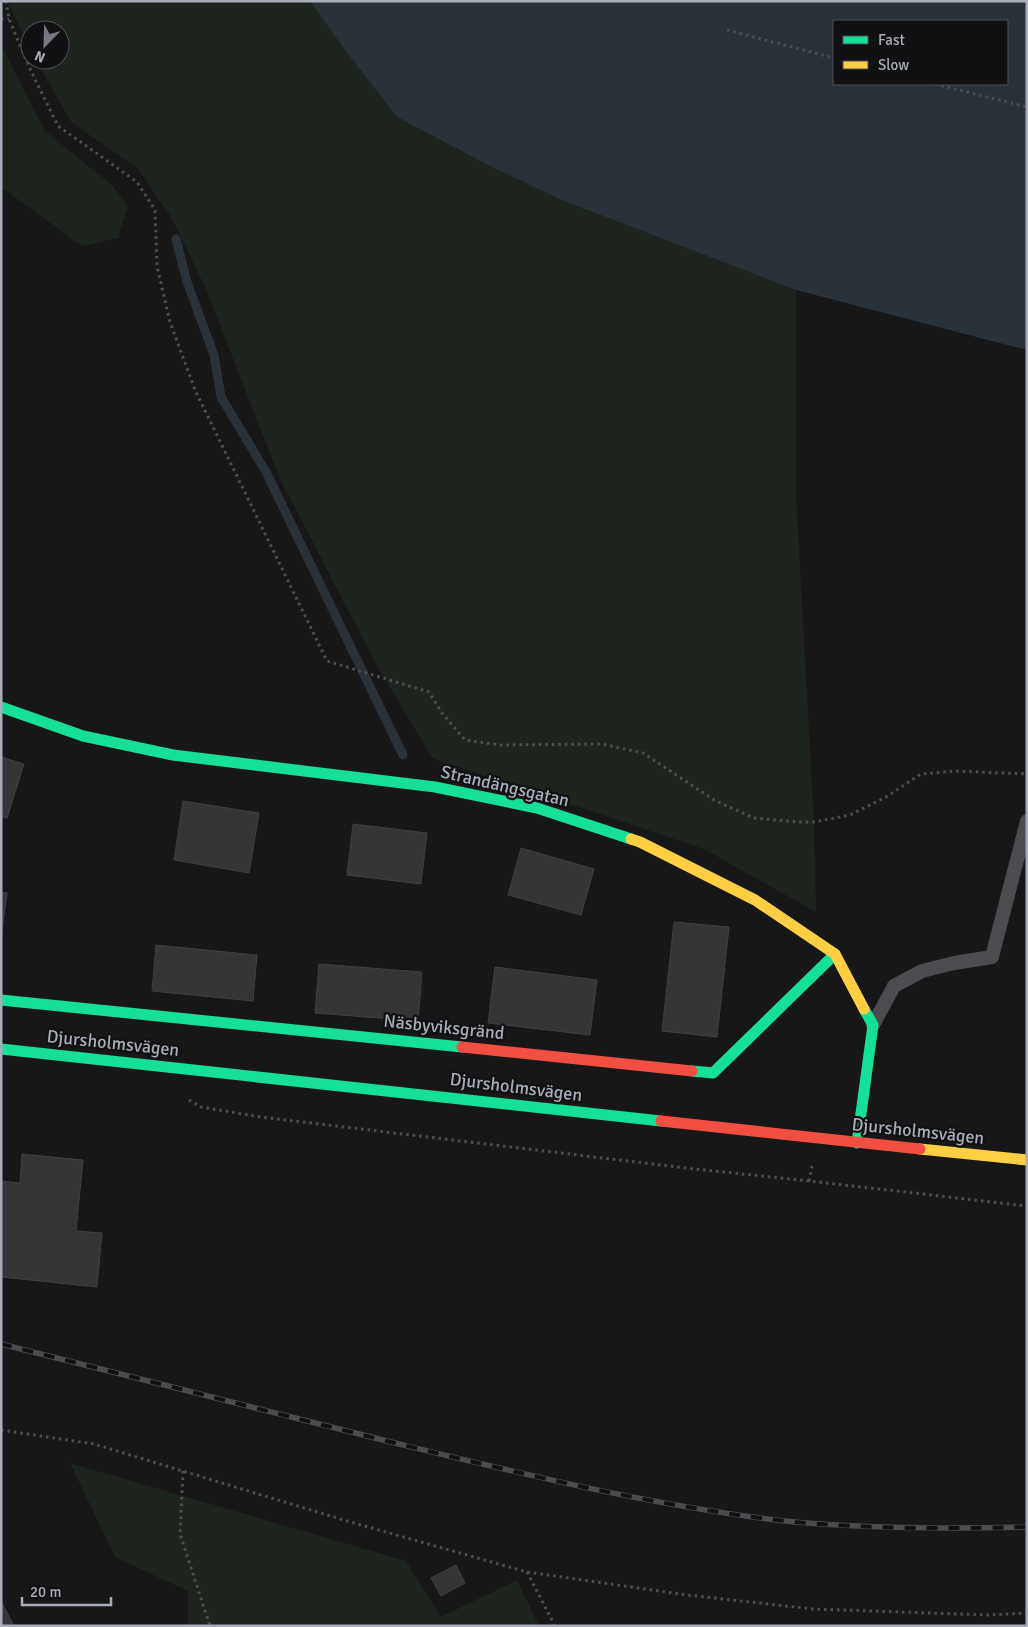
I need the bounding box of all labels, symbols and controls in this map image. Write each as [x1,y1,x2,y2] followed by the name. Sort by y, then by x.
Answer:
[20,20,70,70] north arrow
[833,20,1008,85] legend
[878,31,905,49] text: Fast
[32,47,48,66] text: N
[878,56,909,74] text: Slow
[439,761,571,811] street label: Strandängsgatan
[382,1010,506,1044] street label: Näsbyviksgränd
[46,1025,180,1061] street label: Djursholmsvägen
[449,1068,583,1106] street label: Djursholmsvägen
[851,1113,985,1149] street label: Djursholmsvägen
[22,1574,111,1606] scale bar
[30,1583,61,1601] text: 20 m

